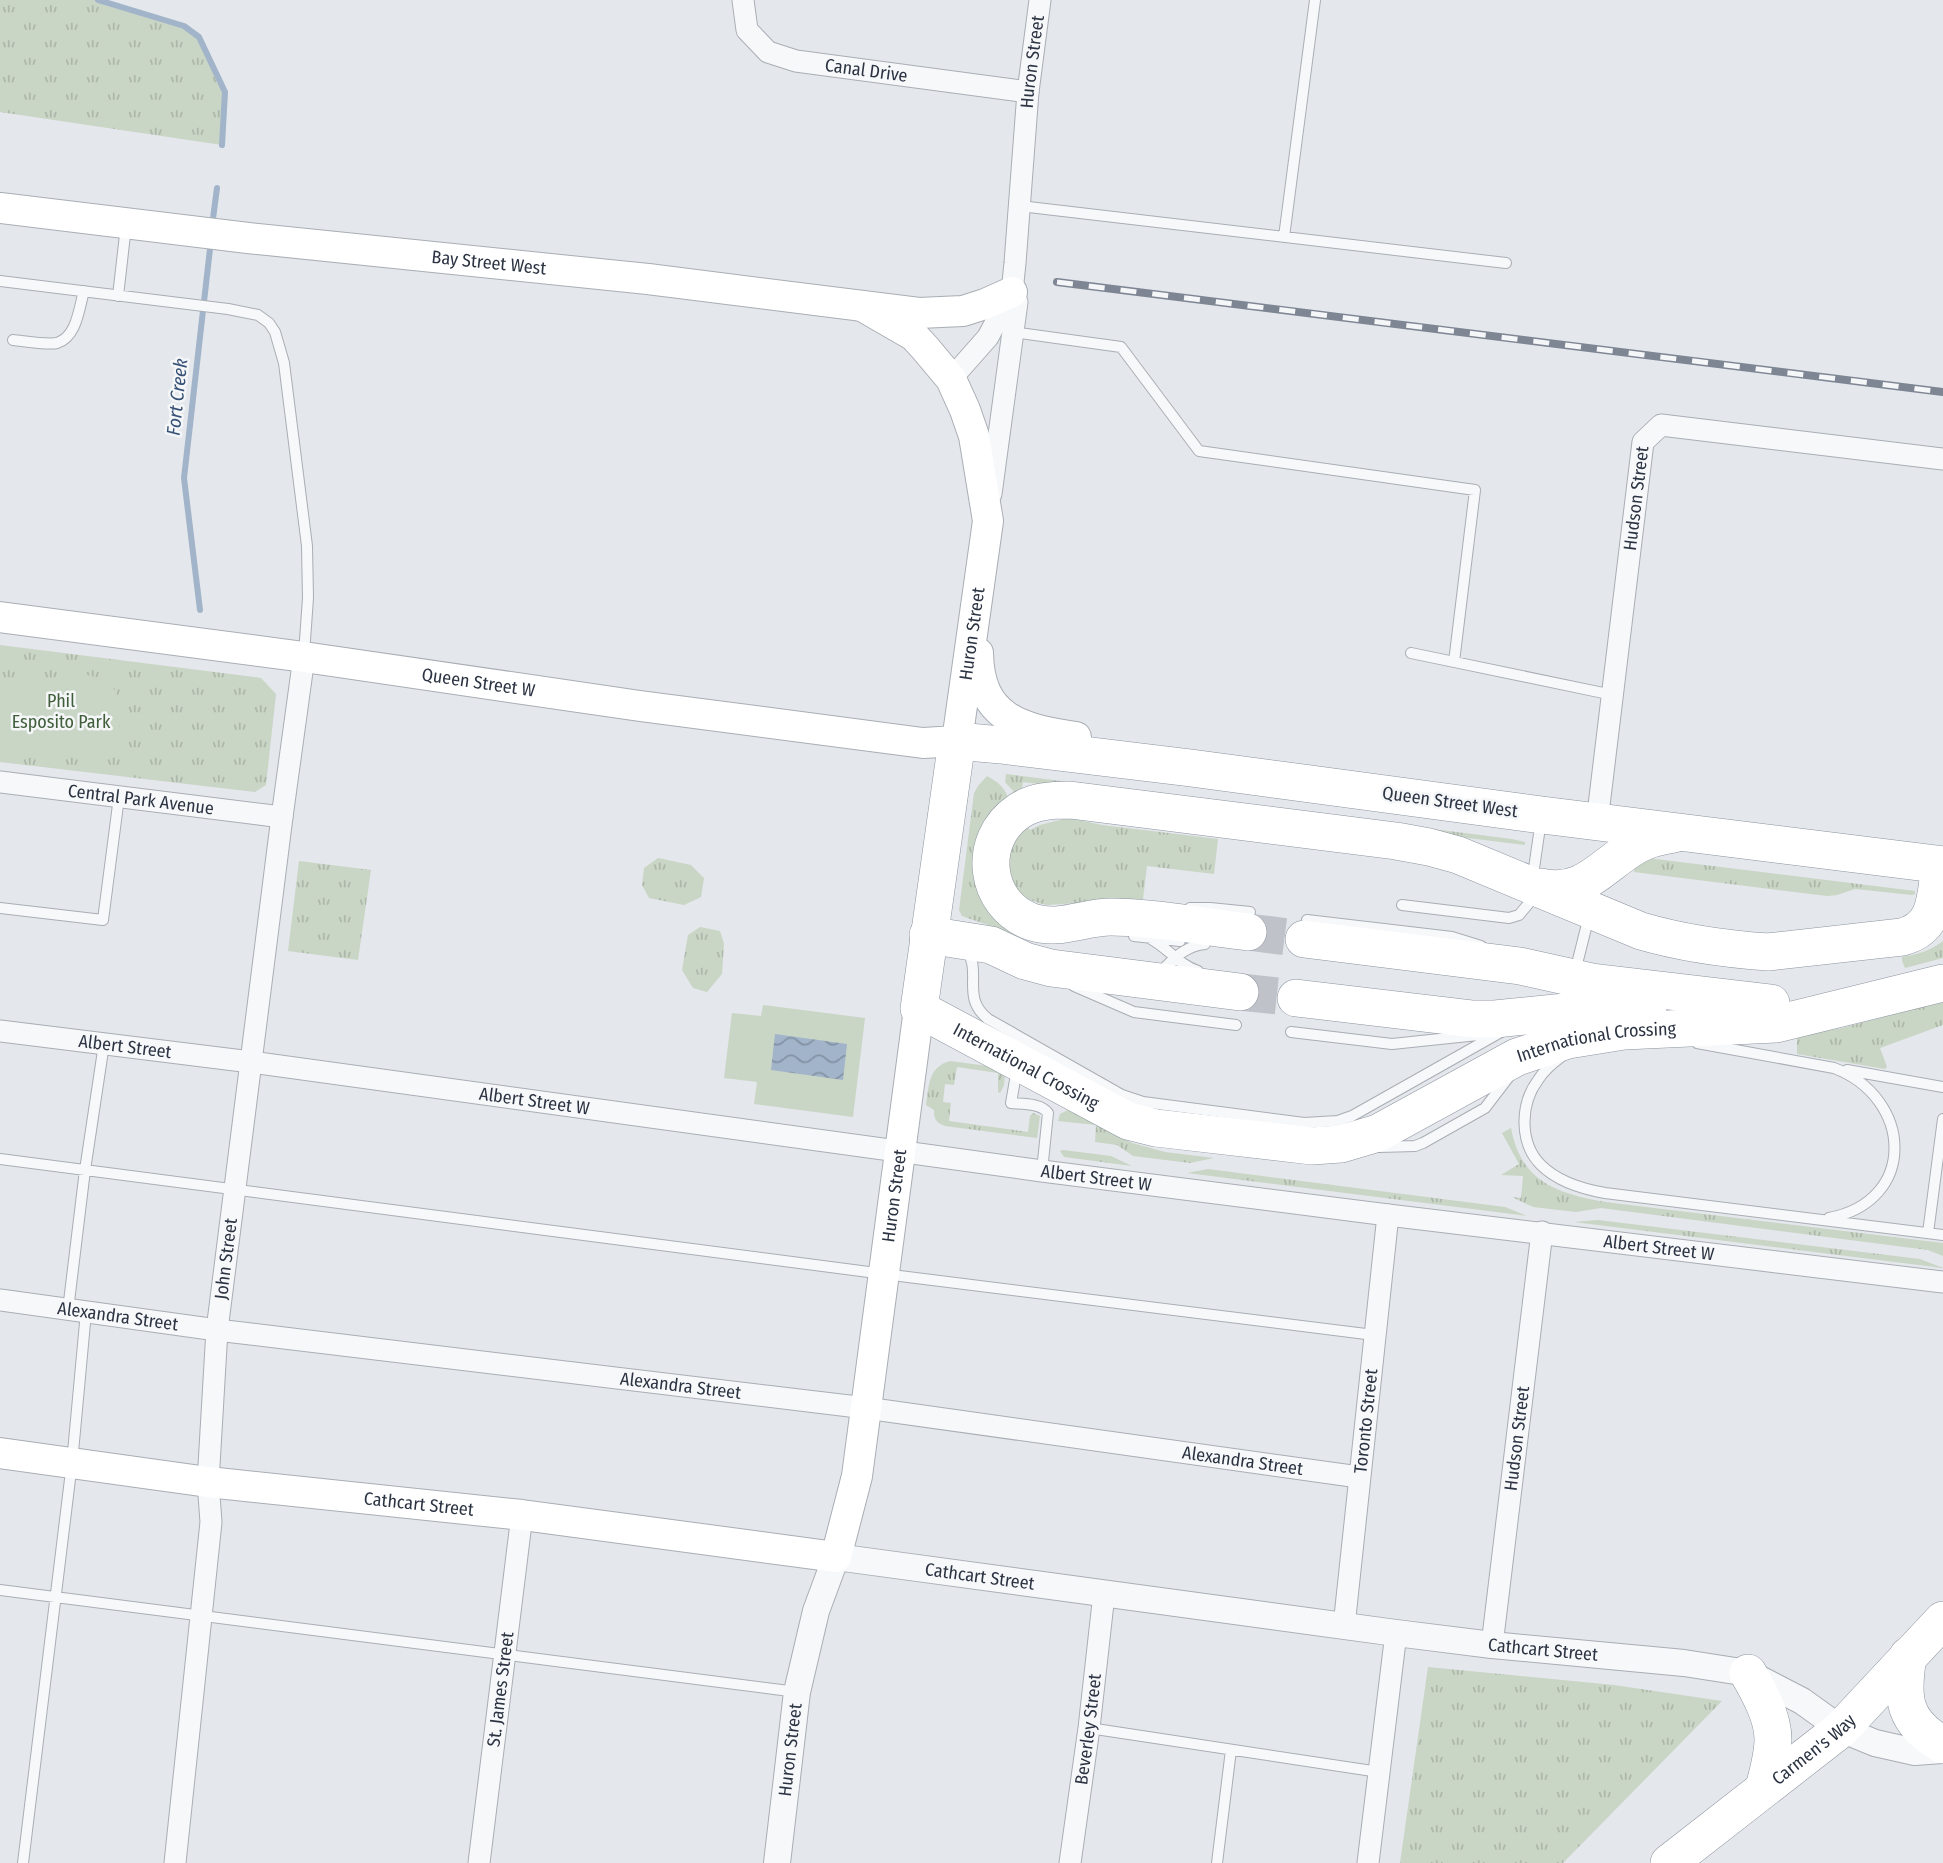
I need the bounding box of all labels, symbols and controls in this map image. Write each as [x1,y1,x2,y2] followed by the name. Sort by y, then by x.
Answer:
[1016,14,1049,109] street label: Huron Street
[824,54,909,87] street label: Canal Drive
[431,246,547,280] street label: Bay Street West
[162,357,192,437] water label: Fort Creek
[1619,445,1653,552] street label: Hudson Street
[955,586,990,682] street label: Huron Street
[420,663,537,702] street label: Queen Street W
[12,690,111,733] park label: Phil Esposito Park
[67,780,215,819] street label: Central Park Avenue
[1381,782,1519,822] street label: Queen Street West
[949,1018,1103,1115] street label: International Crossing
[1514,1018,1677,1067] street label: International Crossing
[77,1030,173,1063] street label: Albert Street
[478,1083,591,1120] street label: Albert Street W
[877,1148,911,1244] street label: Huron Street
[1040,1160,1153,1196] street label: Albert Street W
[210,1217,242,1301] street label: John Street
[1602,1230,1716,1265] street label: Albert Street W
[56,1297,180,1336] street label: Alexandra Street
[619,1368,742,1404] street label: Alexandra Street
[1349,1368,1382,1475] street label: Toronto Street
[1500,1385,1534,1492] street label: Hudson Street
[1181,1441,1304,1480] street label: Alexandra Street
[363,1487,475,1521] street label: Cathcart Street
[924,1558,1036,1595] street label: Cathcart Street
[482,1630,518,1748] street label: St. James Street
[1487,1634,1599,1666] street label: Cathcart Street
[1070,1672,1106,1786] street label: Beverley Street
[774,1702,807,1798] street label: Huron Street
[1768,1709,1860,1790] street label: Carmen's Way

